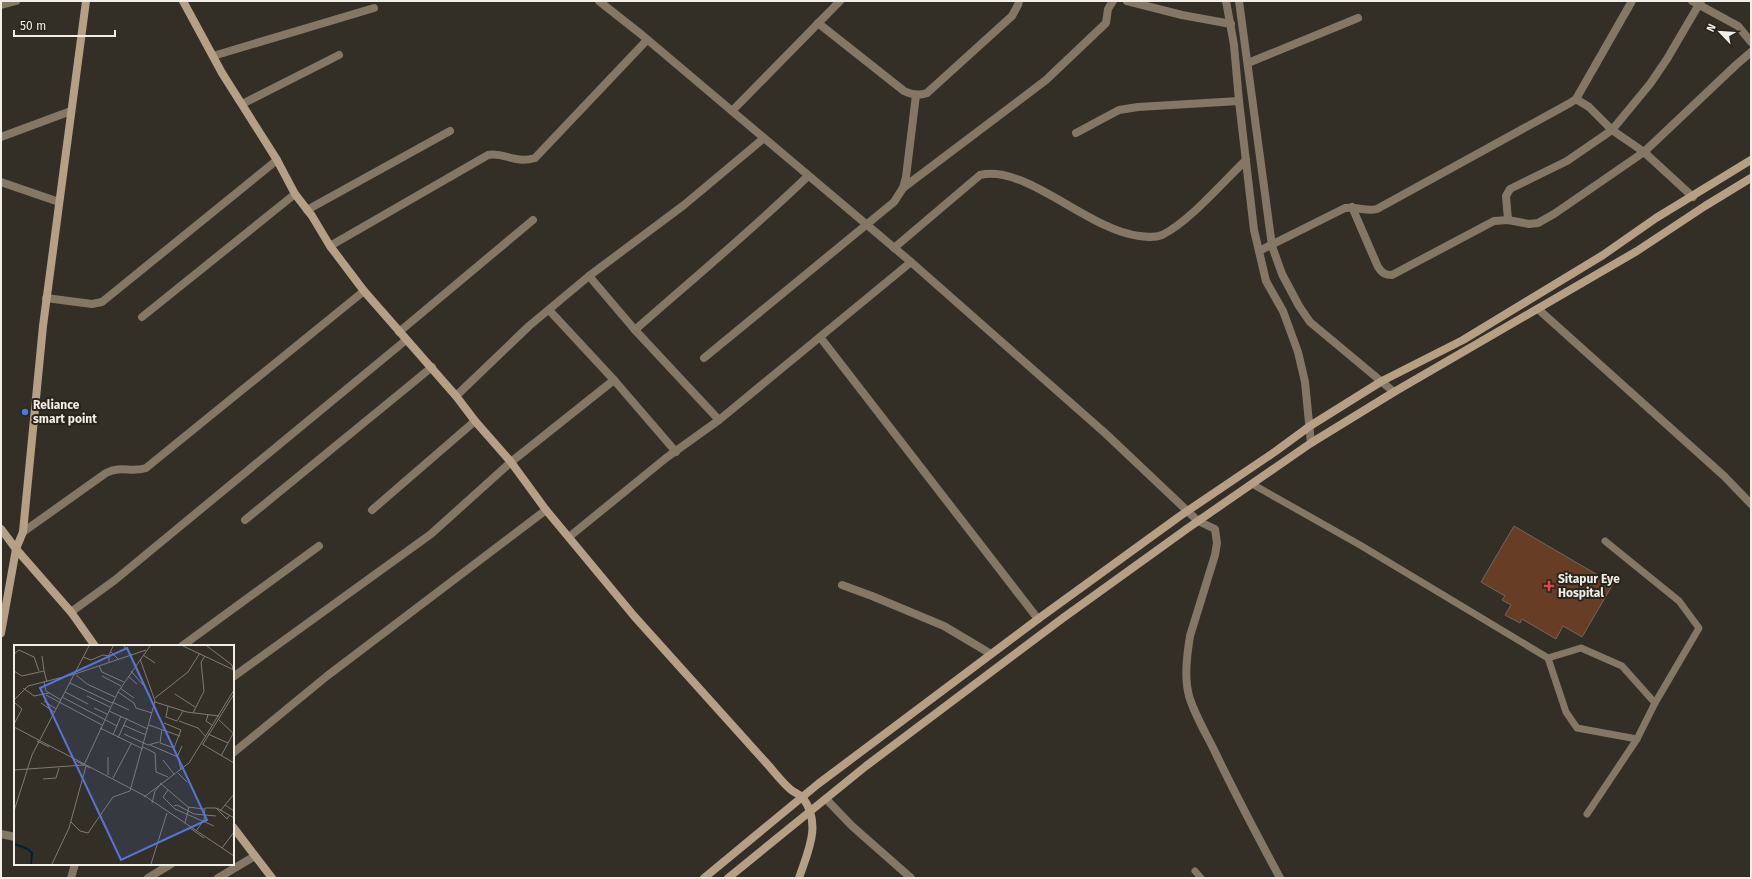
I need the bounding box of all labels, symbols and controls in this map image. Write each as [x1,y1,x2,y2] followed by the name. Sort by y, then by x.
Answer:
[14,12,115,38] scale bar
[1700,12,1740,52] north arrow
[20,19,46,33] text: 50 m
[1704,22,1719,34] text: N
[33,398,97,426] place label: Reliance smart point
[20,407,30,417] marker: Reliance smart point
[1558,572,1620,600] place label: Sitapur Eye Hospital
[1543,580,1555,592] marker: Sitapur Eye Hospital
[14,645,234,865] inset map

